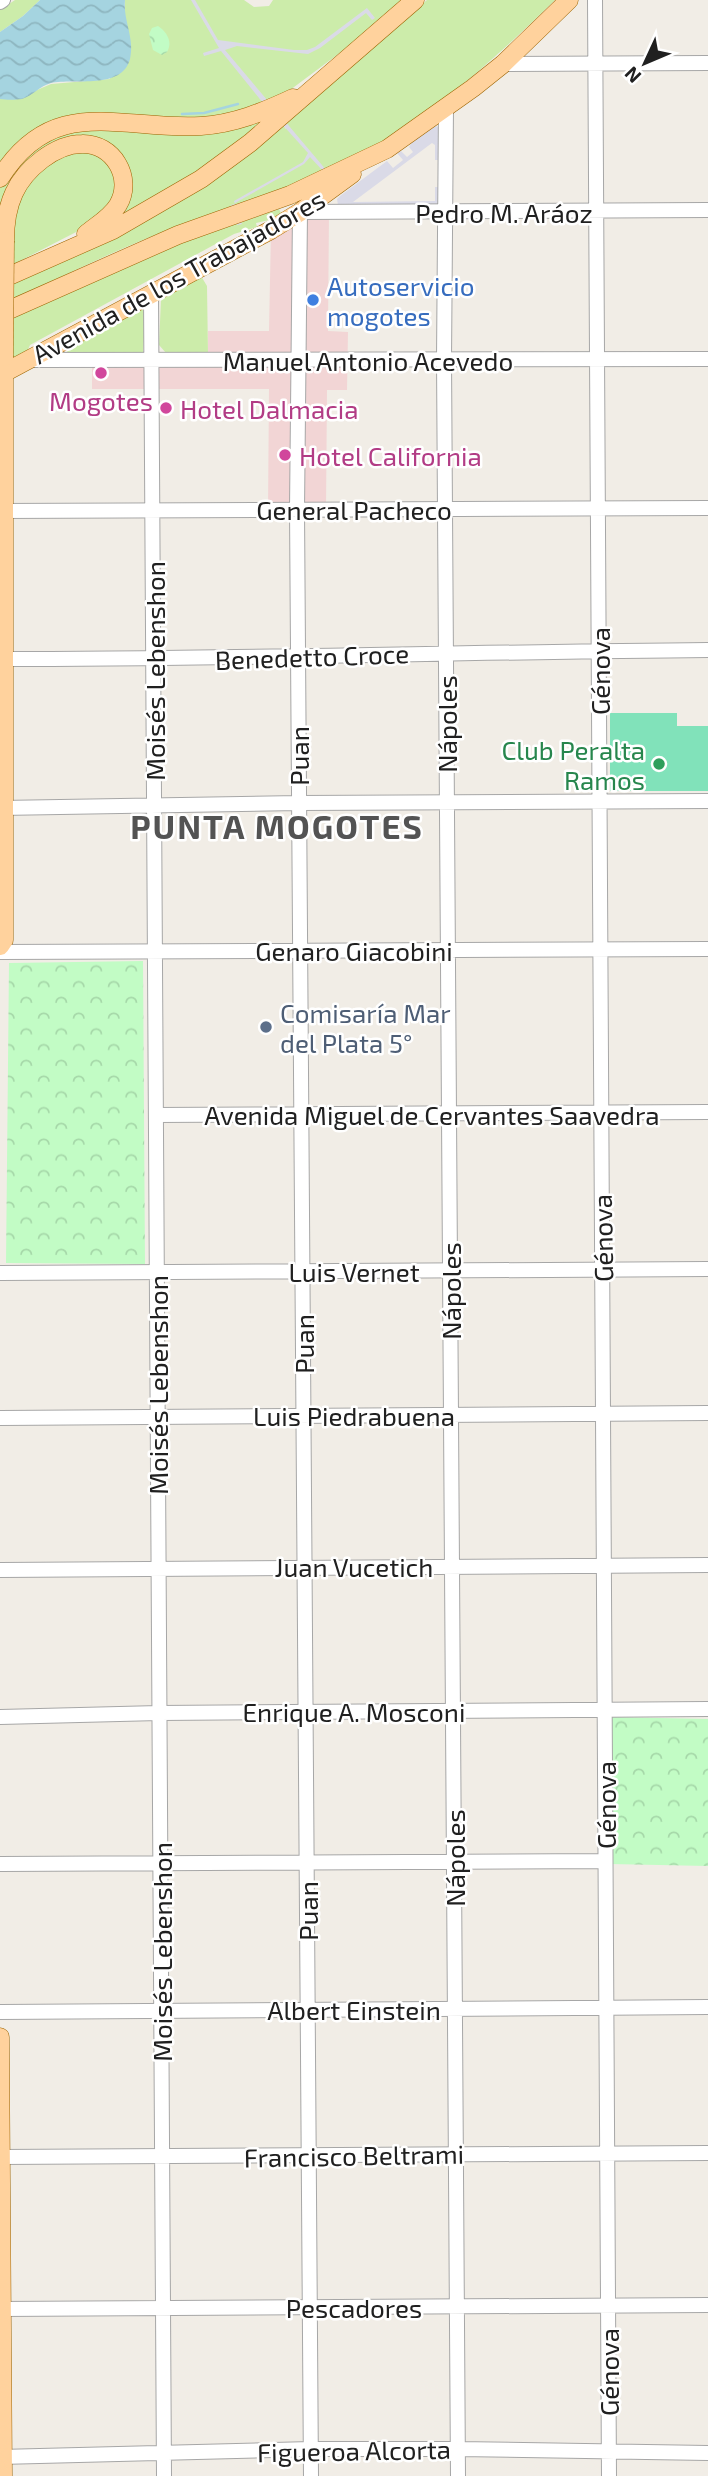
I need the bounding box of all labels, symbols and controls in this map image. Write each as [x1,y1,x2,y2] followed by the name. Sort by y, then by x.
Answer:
[610,28,680,98] north arrow
[619,62,645,88] text: N
[26,183,330,369] street label: Avenida de los Trabajadores
[415,197,593,228] street label: Pedro M. Aráoz
[327,270,474,331] place label: Autoservicio mogotes
[305,292,321,308] marker: Autoservicio mogotes
[223,345,513,376] street label: Manuel Antonio Acevedo
[93,365,109,381] marker: Mogotes
[49,385,153,416] place label: Mogotes
[180,393,359,424] place label: Hotel Dalmacia
[158,400,174,416] marker: Hotel Dalmacia
[299,440,482,471] place label: Hotel California
[277,447,293,463] marker: Hotel California
[256,494,452,525] street label: General Pacheco
[139,561,170,781] street label: Moisés Lebenshon
[584,627,615,715] street label: Génova
[214,637,410,675] street label: Benedetto Croce
[431,675,462,773] street label: Nápoles
[283,726,314,786] street label: Puan
[501,734,645,795] place label: Club Peralta Ramos
[651,756,667,772] marker: Club Peralta Ramos
[130,806,424,846] district label: PUNTA MOGOTES
[255,935,453,966] street label: Genaro Giacobini
[280,997,451,1058] place label: Comisaría Mar del Plata 5°
[258,1019,274,1035] marker: Comisaría Mar del Plata 5°
[204,1099,660,1130] street label: Avenida Miguel de Cervantes Saavedra
[586,1194,618,1282] street label: Génova
[435,1242,466,1340] street label: Nápoles
[288,1256,420,1287] street label: Luis Vernet
[142,1275,173,1495] street label: Moisés Lebenshon
[288,1314,319,1374] street label: Puan
[253,1400,455,1431] street label: Luis Piedrabuena
[275,1551,433,1582] street label: Juan Vucetich
[243,1696,465,1727] street label: Enrique A. Mosconi
[590,1761,621,1849] street label: Génova
[439,1809,470,1907] street label: Nápoles
[146,1842,177,2062] street label: Moisés Lebenshon
[292,1881,323,1941] street label: Puan
[267,1994,441,2025] street label: Albert Einstein
[244,2138,464,2172] street label: Francisco Beltrami
[286,2292,422,2323] street label: Pescadores
[593,2328,624,2416] street label: Génova
[257,2433,451,2467] street label: Figueroa Alcorta

